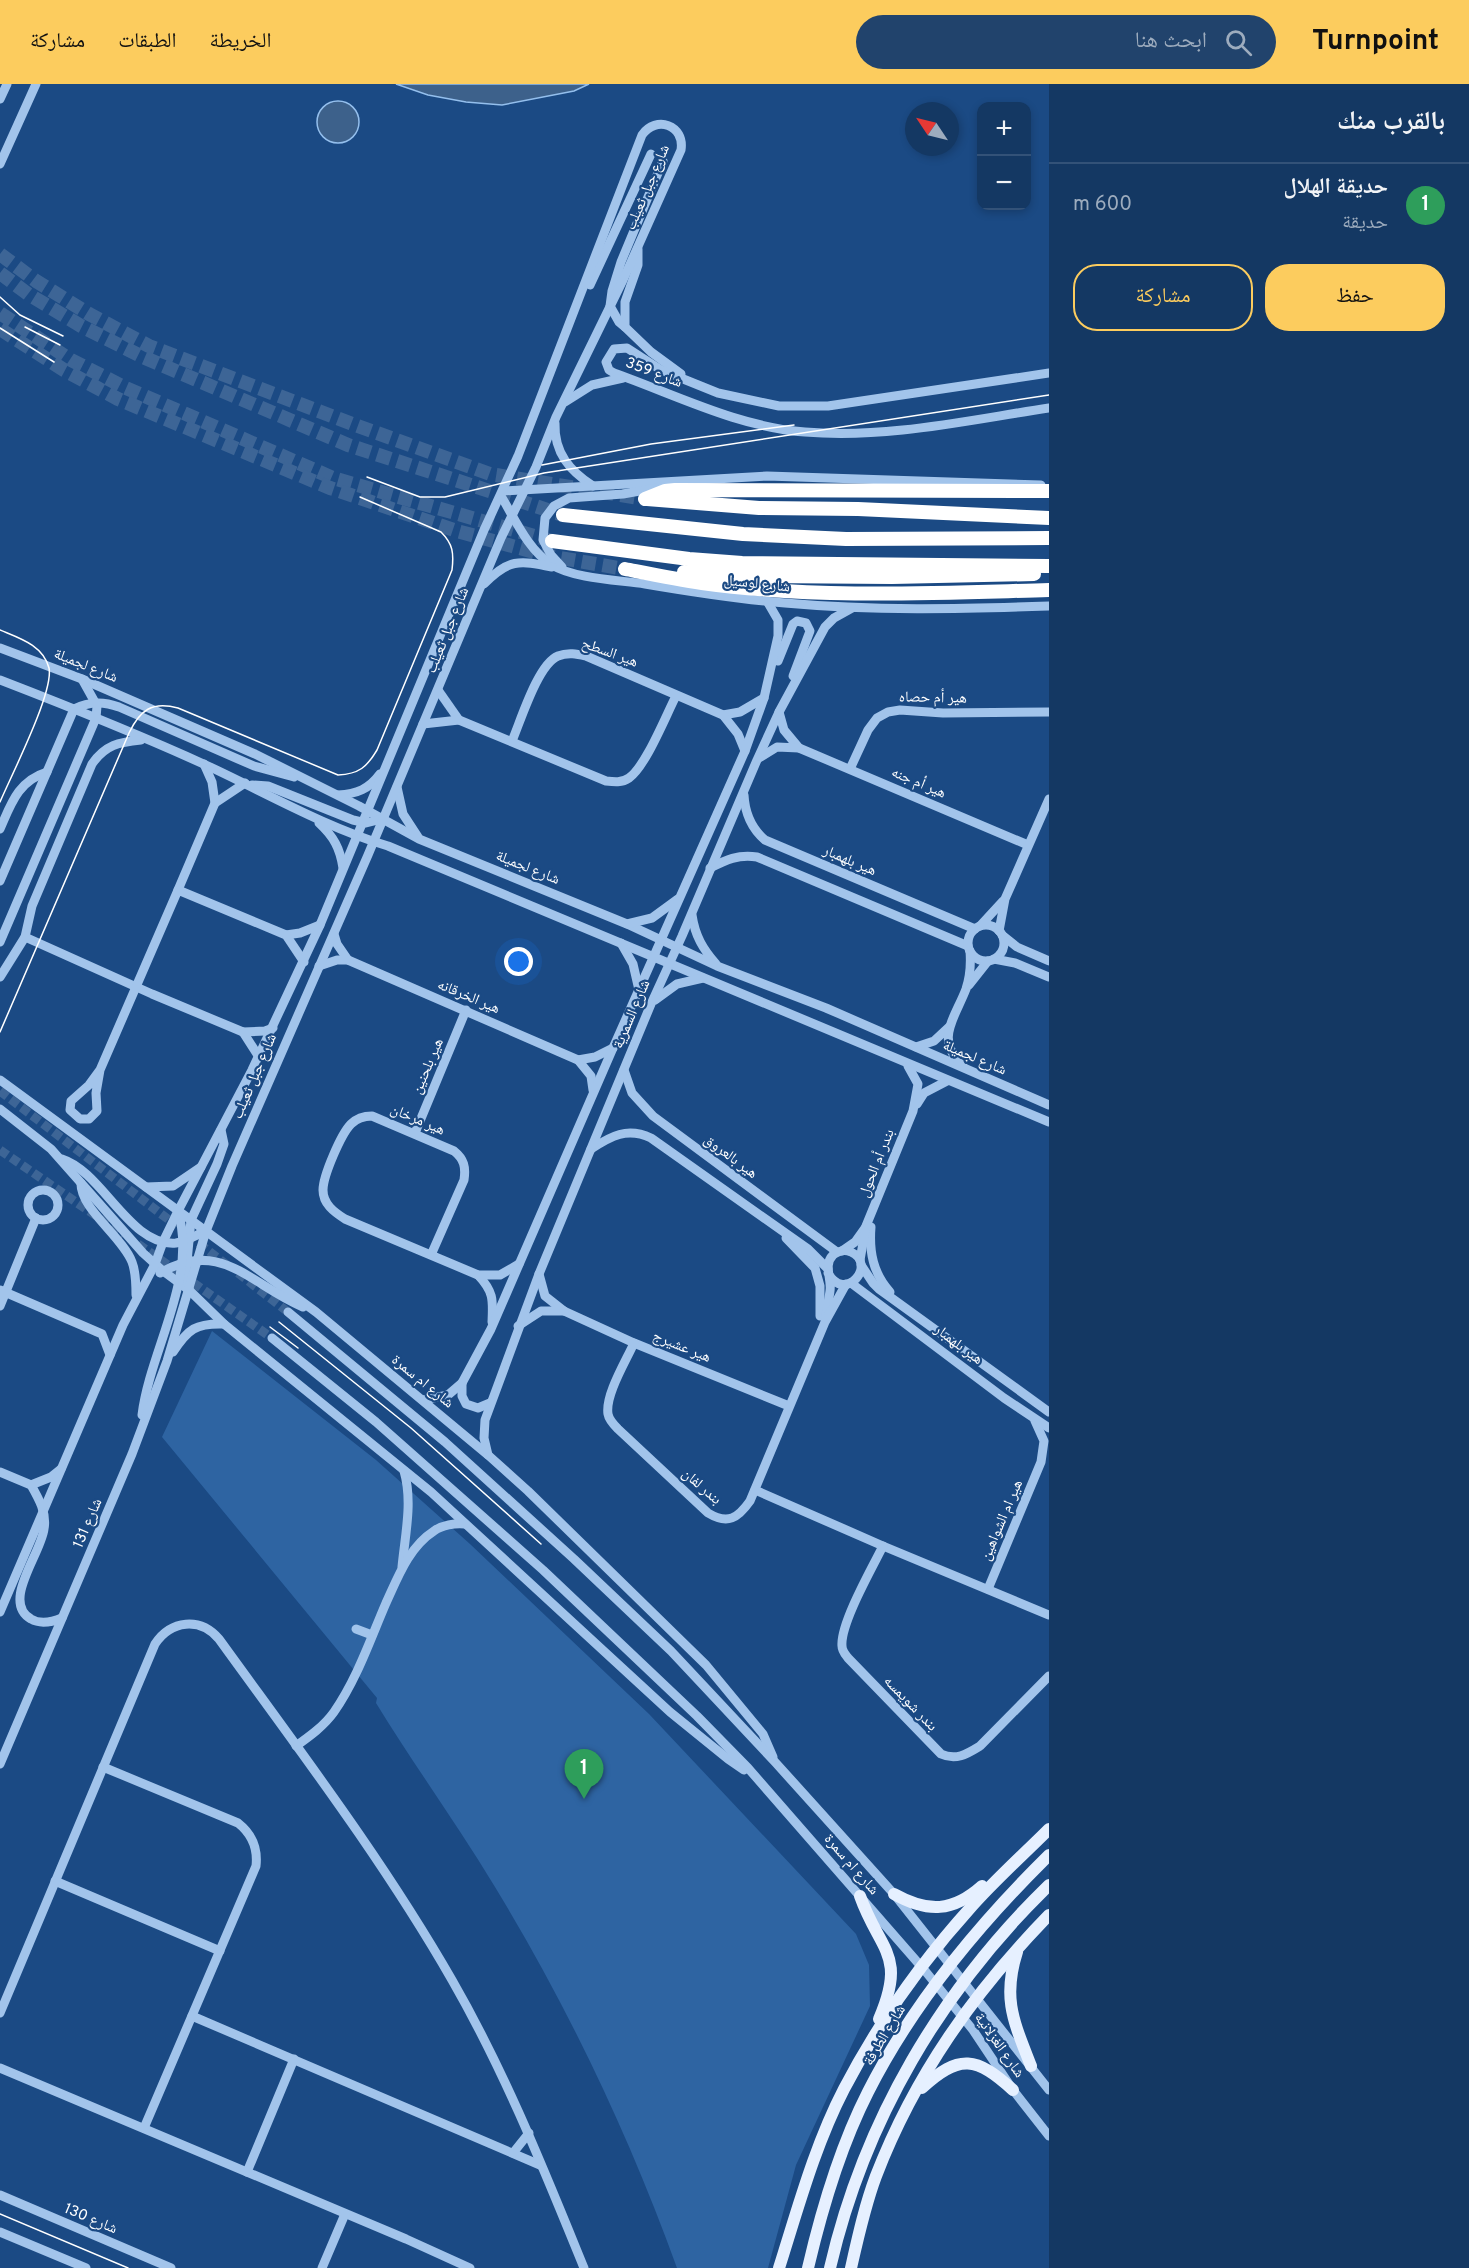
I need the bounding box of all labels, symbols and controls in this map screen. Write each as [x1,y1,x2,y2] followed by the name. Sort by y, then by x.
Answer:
[856,15,1276,69] search box
[1312,24,1439,60] text: Turnpoint
[1222,26,1255,59] icon: search
[30,28,85,55] text: مشاركة
[118,28,177,55] text: الطبقات
[210,28,271,55] text: الخريطة
[1135,28,1207,55] text: ابحث هنا
[905,102,959,156] north arrow
[977,102,1031,210] map controls
[977,102,1031,156] button: +
[1337,106,1445,139] text: بالقرب منك
[622,142,675,233] street label: شارع جبل ثعيلب
[977,156,1031,210] button: −
[1284,174,1388,201] text: حديقة الهلال
[1073,192,1132,218] text: 600 m
[1422,192,1430,218] text: 1
[1342,210,1388,236] text: حديقة
[1073,264,1253,331] button: مشاركة
[1265,264,1445,331] button: حفظ
[622,354,685,393] street label: شارع 359
[723,572,791,597] street label: شارع لوسيل
[423,585,474,676] street label: شارع جبل ثعيلب
[579,634,640,672] street label: هير السطح
[51,645,120,688] street label: شارع لجميلة
[899,688,967,709] street label: هير أم حصاه
[888,763,949,803] street label: هير أم جنه
[819,841,879,881] street label: هير بلهمبار
[493,847,562,890] street label: شارع لجميلة
[504,947,533,976] your location
[434,976,503,1019] street label: هير الخرقانه
[609,977,655,1052] street label: شارع السمرية
[229,1031,282,1122] street label: شارع جبل ثعيلب
[408,1036,449,1097] street label: هير بلحنين
[940,1036,1009,1080] street label: شارع لجميلة
[387,1100,448,1140] street label: هير مرخان
[854,1126,900,1201] street label: بندر أم الحول
[699,1131,761,1184] street label: هير بالعروق
[929,1320,986,1370] street label: هير بلهمبار
[650,1327,713,1368] street label: هير عشيرج
[387,1351,457,1413] street label: شارع ام سمرة
[677,1465,725,1510] street label: بندر لفان
[977,1477,1028,1564] street label: هير ام الشواهين
[69,1496,107,1551] street label: شارع 131
[879,1672,941,1736] street label: بندر شويمسه
[564,1750,604,1799] pin: 1
[819,1831,883,1900] street label: شارع ام سمرة
[860,2002,911,2070] street label: شارع الطرفة
[969,2010,1028,2082] street label: شارع الغزلانية
[61,2200,120,2239] street label: شارع 130

